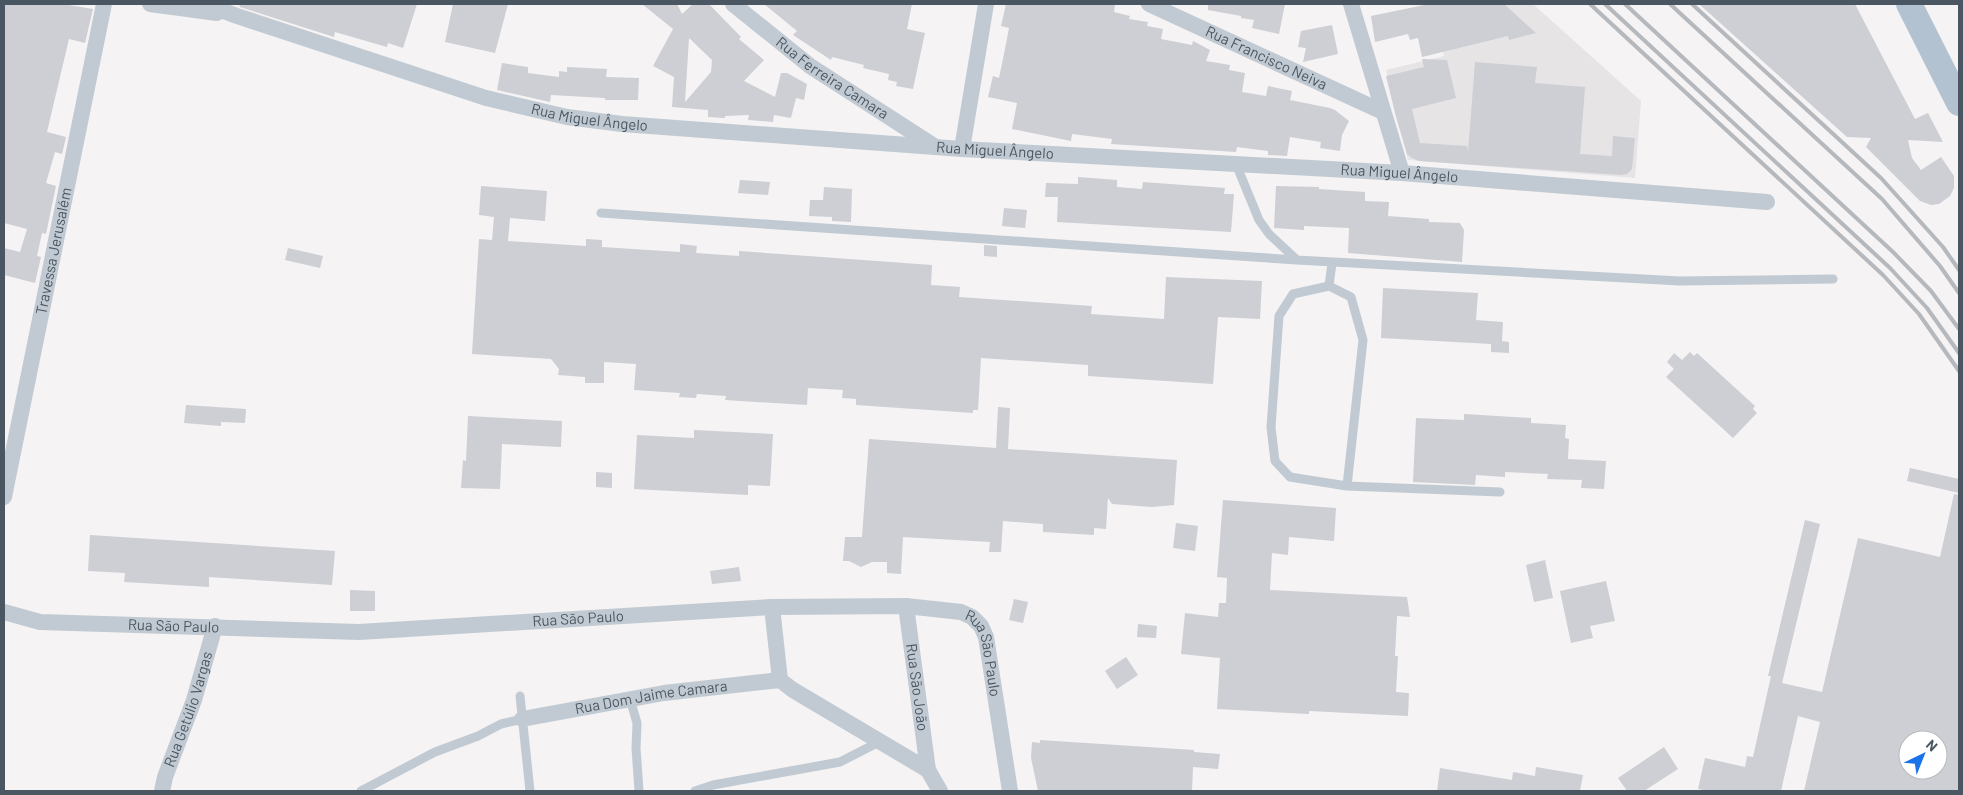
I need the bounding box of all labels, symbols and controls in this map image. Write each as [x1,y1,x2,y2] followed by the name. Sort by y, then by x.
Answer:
[1203,21,1330,93] street label: Rua Francisco Neiva
[773,32,892,122] street label: Rua Ferreira Camara
[530,99,649,134] street label: Rua Miguel Ângelo
[936,137,1054,162] street label: Rua Miguel Ângelo
[1340,160,1459,185] street label: Rua Miguel Ângelo
[31,186,75,316] street label: Travessa Jerusalém
[963,605,1005,698] street label: Rua São Paulo
[532,606,624,629] street label: Rua São Paulo
[128,615,220,636] street label: Rua São Paulo
[903,642,933,732] street label: Rua São João
[160,649,215,769] street label: Rua Getúlio Vargas
[573,676,728,717] street label: Rua Dom Jaime Camara
[1898,730,1948,780] north arrow
[1923,736,1941,755] text: N

